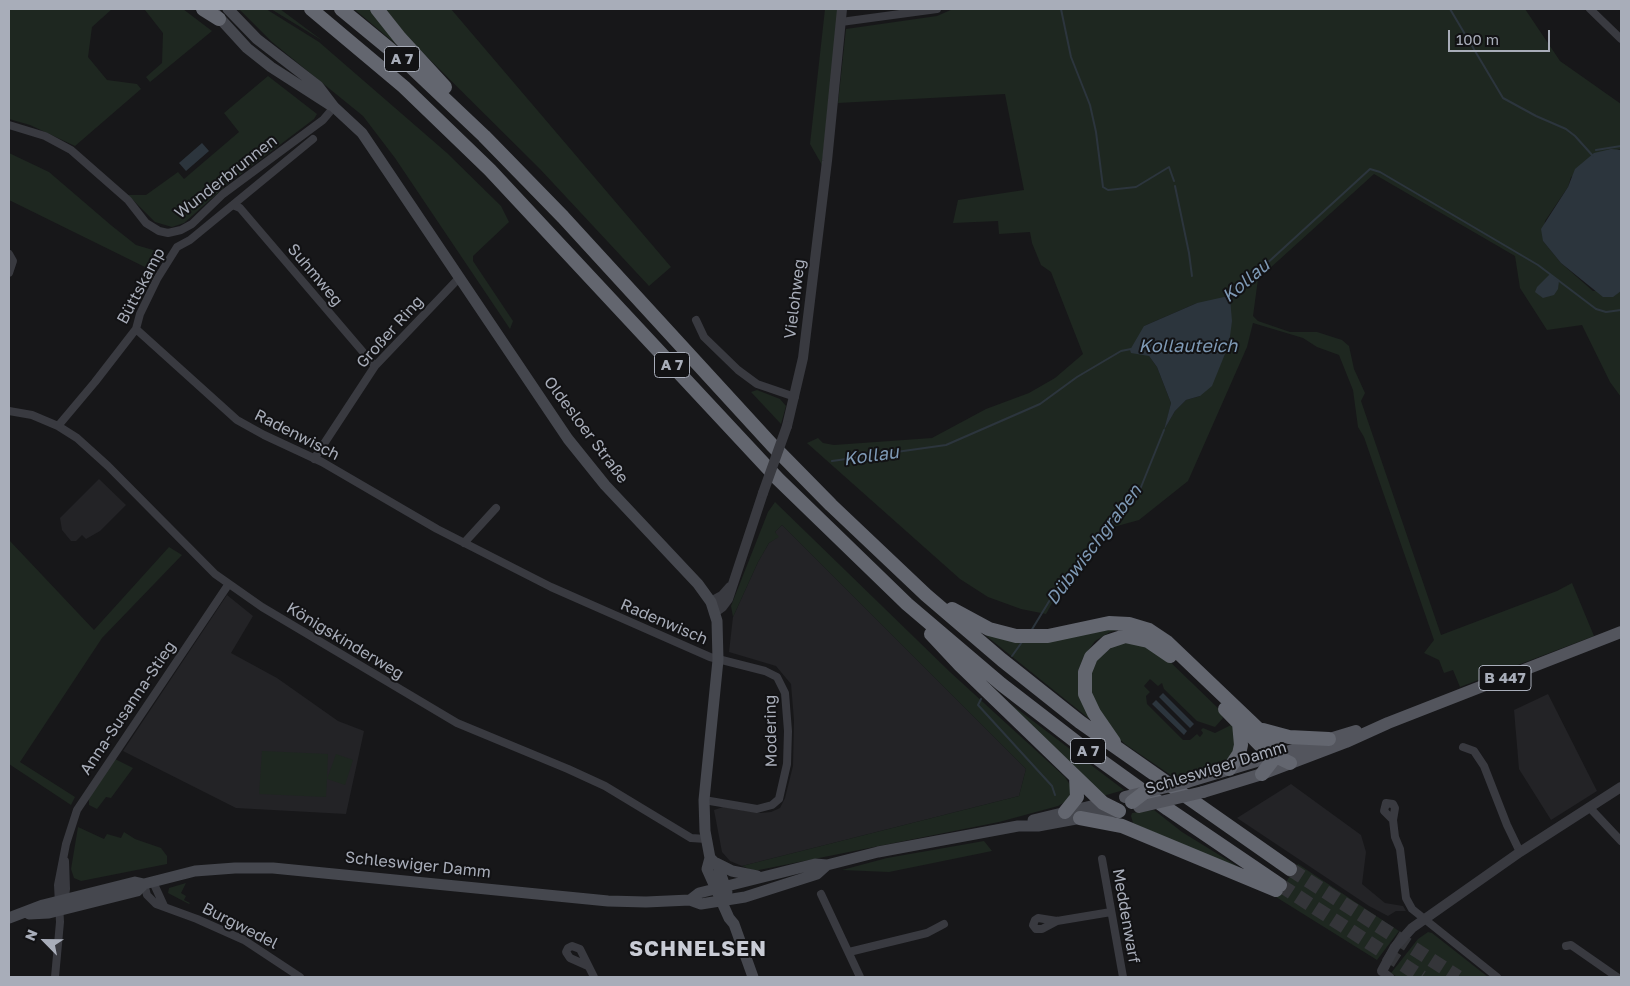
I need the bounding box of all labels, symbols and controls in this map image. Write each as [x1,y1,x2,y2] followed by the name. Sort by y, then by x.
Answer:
[1450,20,1552,52] scale bar
[1456,30,1499,48] text: 100 m
[384,46,420,72] road number: A 7
[171,131,281,223] street label: Wunderbrunnen
[283,240,347,310] street label: Suhmweg
[113,245,169,327] street label: Büttskamp
[1218,255,1274,307] water label: Kollau
[781,258,809,340] street label: Vielohweg
[353,292,427,372] street label: Großer Ring
[1139,335,1237,357] water label: Kollauteich
[654,352,690,378] road number: A 7
[540,373,632,487] street label: Oldesloer Straße
[251,405,343,465] street label: Radenwisch
[842,441,900,471] water label: Kollau
[1042,481,1146,609] water label: Dübwischgraben
[618,595,710,649] street label: Radenwisch
[283,598,407,684] street label: Königskinderweg
[76,637,180,779] street label: Anna-Susanna-Stieg
[1479,666,1531,690] road number: B 447
[761,694,781,768] street label: Modering
[1143,737,1289,799] street label: Schleswiger Damm
[1070,738,1106,764] road number: A 7
[344,848,492,882] street label: Schleswiger Damm
[1108,867,1144,965] street label: Meddenwarf
[199,899,281,953] street label: Burgwedel
[20,916,70,966] north arrow
[21,927,41,943] text: N
[628,936,768,962] district label: SCHNELSEN

